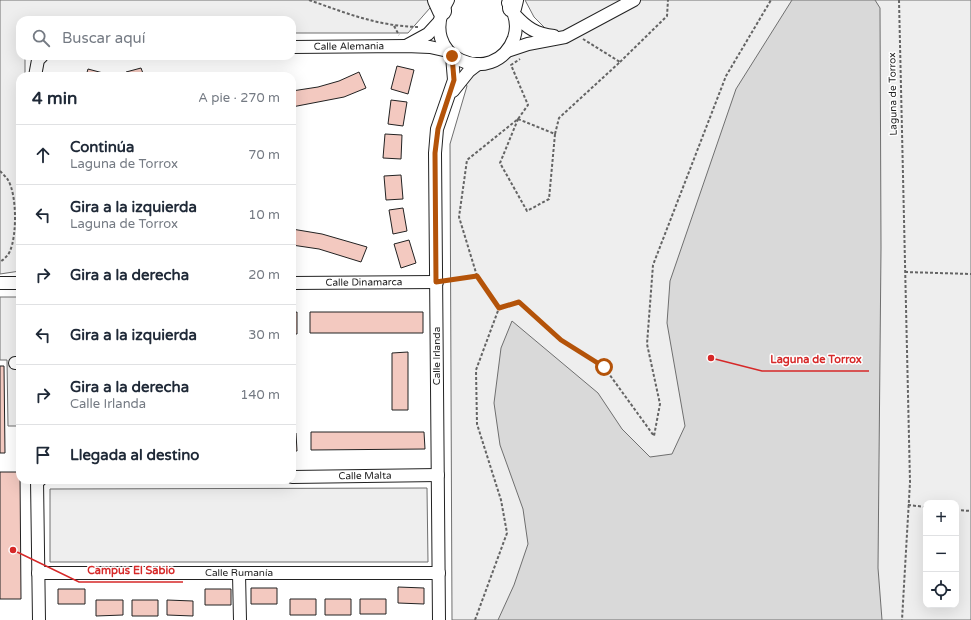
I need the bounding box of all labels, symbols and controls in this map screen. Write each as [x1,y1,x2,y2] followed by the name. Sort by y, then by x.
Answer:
[16,16,296,60] search box
[30,27,52,49] icon: search
[62,29,145,47] text: Buscar aquí
[314,40,384,53] street label: Calle Alemania
[443,47,461,65] route end
[886,52,900,136] street label: Laguna de Torrox
[32,88,77,109] text: 4 min
[198,90,280,106] text: A pie · 270 m
[70,138,134,156] text: Continúa
[32,144,54,166] icon: ahead
[248,147,280,163] text: 70 m
[70,156,178,172] text: Laguna de Torrox
[70,198,197,216] text: Gira a la izquierda
[32,204,54,226] icon: left
[248,207,280,223] text: 10 m
[70,216,178,232] text: Laguna de Torrox
[32,264,54,286] icon: right
[70,266,189,284] text: Gira a la derecha
[248,267,280,283] text: 20 m
[325,276,403,289] street label: Calle Dinamarca
[32,324,54,346] icon: left
[70,326,197,344] text: Gira a la izquierda
[248,327,280,343] text: 30 m
[431,327,443,385] street label: Calle Irlanda
[762,348,869,371] callout: Laguna de Torrox
[770,353,862,367] text: Laguna de Torrox
[595,358,613,376] route start
[70,378,189,396] text: Gira a la derecha
[32,384,54,406] icon: right
[240,387,280,403] text: 140 m
[70,396,146,412] text: Calle Irlanda
[32,444,54,466] icon: arrive
[70,446,199,464] text: Llegada al destino
[338,470,392,482] street label: Calle Malta
[923,500,959,608] map controls
[923,500,959,536] button: +
[923,536,959,572] button: −
[79,559,183,582] callout: Campus El Sabio
[87,564,175,578] text: Campus El Sabio
[205,567,273,579] street label: Calle Rumanía
[923,572,959,608] button: locate

